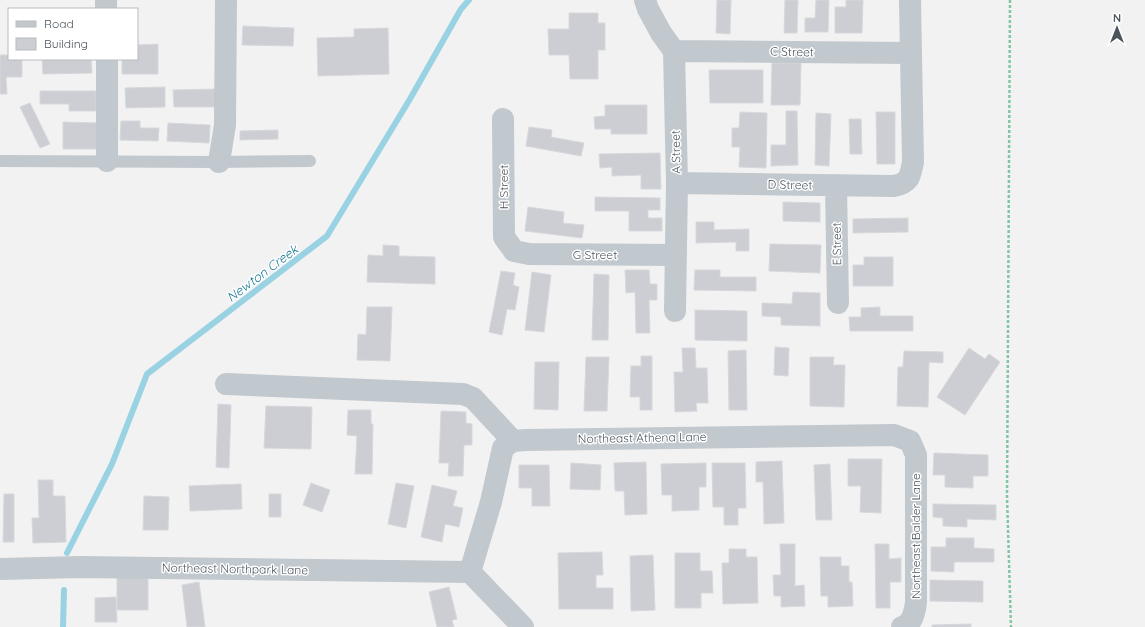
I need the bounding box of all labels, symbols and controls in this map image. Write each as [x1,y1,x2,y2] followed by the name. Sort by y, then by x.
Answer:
[8,8,138,60] legend
[1097,8,1137,48] north arrow
[1113,11,1121,25] text: N
[44,16,74,31] text: Road
[44,36,88,51] text: Building
[770,44,814,59] street label: C Street
[668,130,683,174] street label: A Street
[496,165,511,209] street label: H Street
[768,177,812,192] street label: D Street
[829,222,844,266] street label: E Street
[223,240,302,305] water label: Newton Creek
[573,247,617,262] street label: G Street
[577,429,707,446] street label: Northeast Athena Lane
[908,473,923,599] street label: Northeast Balder Lane
[162,560,308,577] street label: Northeast Northpark Lane

